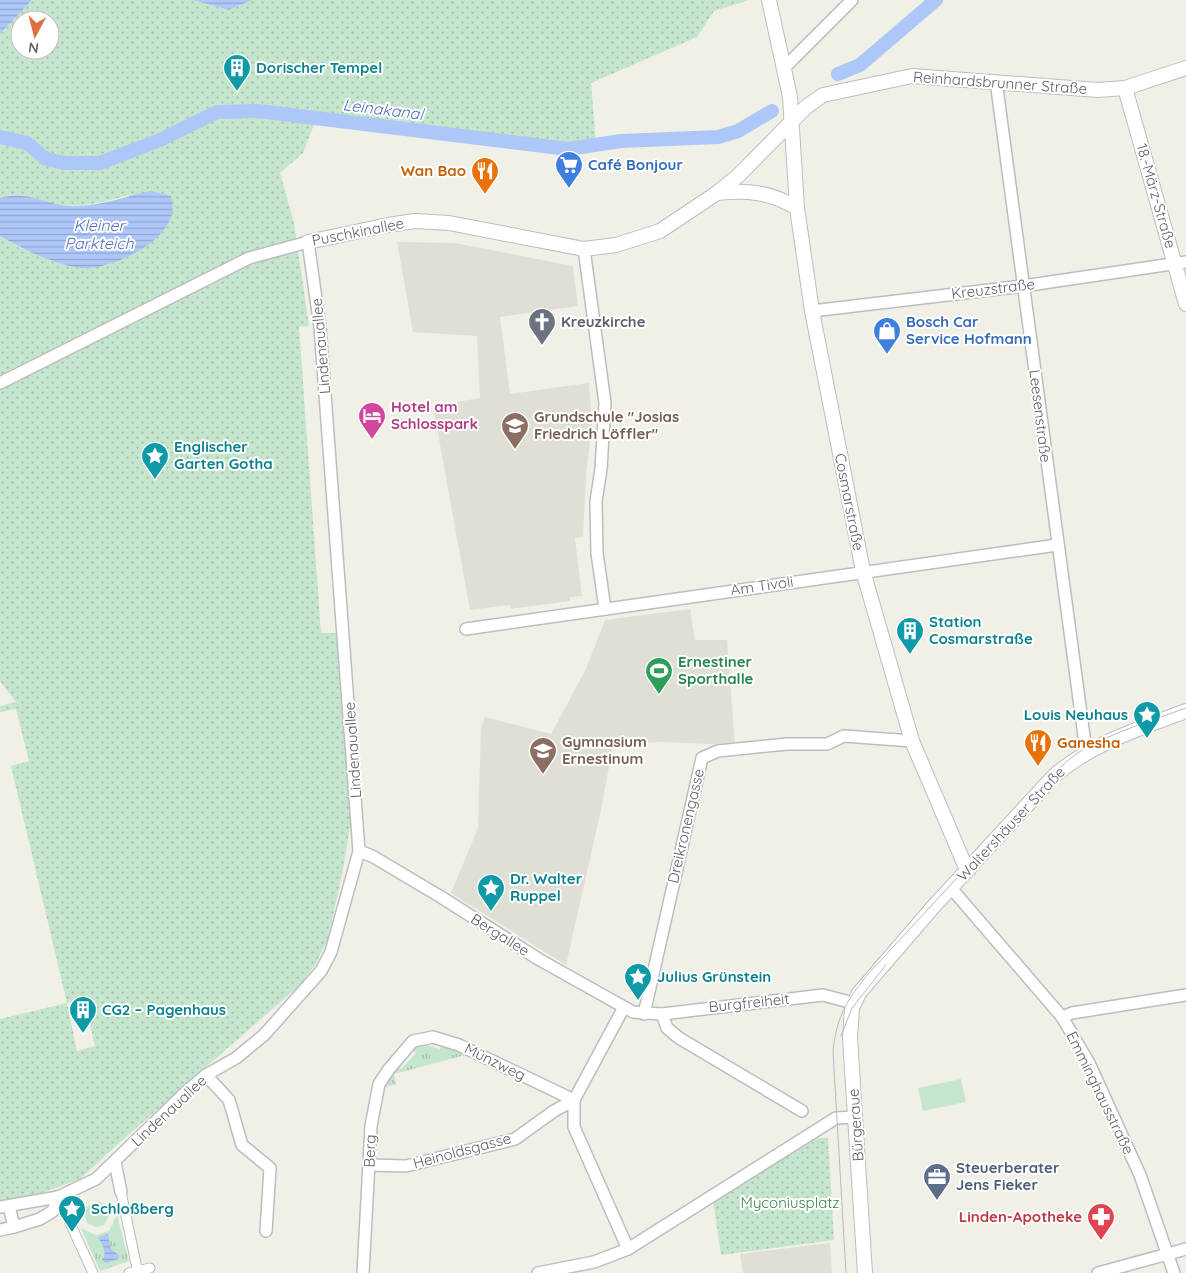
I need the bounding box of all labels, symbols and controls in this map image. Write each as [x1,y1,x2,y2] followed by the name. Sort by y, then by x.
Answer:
[10,10,60,60] north arrow
[27,38,40,57] text: N
[222,53,252,92] building icon: Dorischer Tempel
[256,58,382,77] place label: Dorischer Tempel
[912,67,1088,98] street label: Reinhardsbrunner Straße
[342,94,427,124] water label: Leinakanal
[1132,141,1181,251] street label: 18.-März-Straße
[554,150,584,189] supermarket icon: Café Bonjour
[588,155,683,174] place label: Café Bonjour
[470,156,500,195] restaurant icon: Wan Bao
[401,161,466,180] place label: Wan Bao
[310,213,406,250] street label: Puschkinallee
[64,215,134,253] water label: Kleiner Parkteich
[950,274,1036,303] street label: Kreuzstraße
[307,297,334,395] street label: Lindenauallee
[527,307,557,346] church icon: Kreuzkirche
[561,312,646,331] place label: Kreuzkirche
[906,312,1032,348] place label: Bosch Car Service Hofmann
[872,316,902,355] shop icon: Bosch Car Service Hofmann
[1025,368,1056,463] street label: Leesenstraße
[391,397,478,433] place label: Hotel am Schlosspark
[357,401,387,440] hotel icon: Hotel am Schlosspark
[534,407,679,443] place label: Grundschule "Josias Friedrich Löffler"
[500,411,530,450] school or university icon: Grundschule "Josias Friedrich Löffler"
[174,437,273,473] place label: Englischer Garten Gotha
[140,441,170,480] place icon: Englischer Garten Gotha
[831,452,868,552] street label: Cosmarstraße
[729,572,795,599] street label: Am Tivoli
[929,612,1033,648] place label: Station Cosmarstraße
[895,616,925,655] building icon: Station Cosmarstraße
[678,652,754,688] place label: Ernestiner Sporthalle
[644,656,674,695] sports icon: Ernestiner Sporthalle
[1132,700,1162,739] place icon: Louis Neuhaus
[340,701,365,799] street label: Lindenauallee
[1024,705,1128,724] place label: Louis Neuhaus
[1023,728,1053,767] restaurant icon: Ganesha
[562,732,647,768] place label: Gymnasium Ernestinum
[1057,733,1120,752] place label: Ganesha
[528,736,558,775] school or university icon: Gymnasium Ernestinum
[952,762,1069,885] street label: Waltershäuser Straße
[663,767,708,885] street label: Dreikronengasse
[510,869,583,905] place label: Dr. Walter Ruppel
[476,873,506,912] place icon: Dr. Walter Ruppel
[467,909,533,960] street label: Bergallee
[623,962,653,1001] place icon: Julius Grünstein
[657,967,771,986] place label: Julius Grünstein
[708,989,790,1016] street label: Burgfreiheit
[68,995,98,1034] building icon: CG2 – Pagenhaus
[102,1000,226,1019] place label: CG2 – Pagenhaus
[1062,1028,1138,1157] street label: Emminghausstraße
[461,1039,529,1085] street label: Münzweg
[127,1071,210,1150] street label: Lindenauallee
[843,1088,868,1162] street label: Bürgeraue
[411,1128,513,1173] street label: Heinoldsgasse
[359,1134,380,1168] street label: Berg
[956,1158,1060,1194] place label: Steuerberater Jens Fieker
[922,1162,952,1201] office icon: Steuerberater Jens Fieker
[740,1193,840,1212] park label: Myconiusplatz
[57,1194,87,1233] place icon: Schloßberg
[91,1199,174,1218] place label: Schloßberg
[1086,1202,1116,1241] pharmacy icon: Linden-Apotheke
[959,1207,1082,1226] place label: Linden-Apotheke

